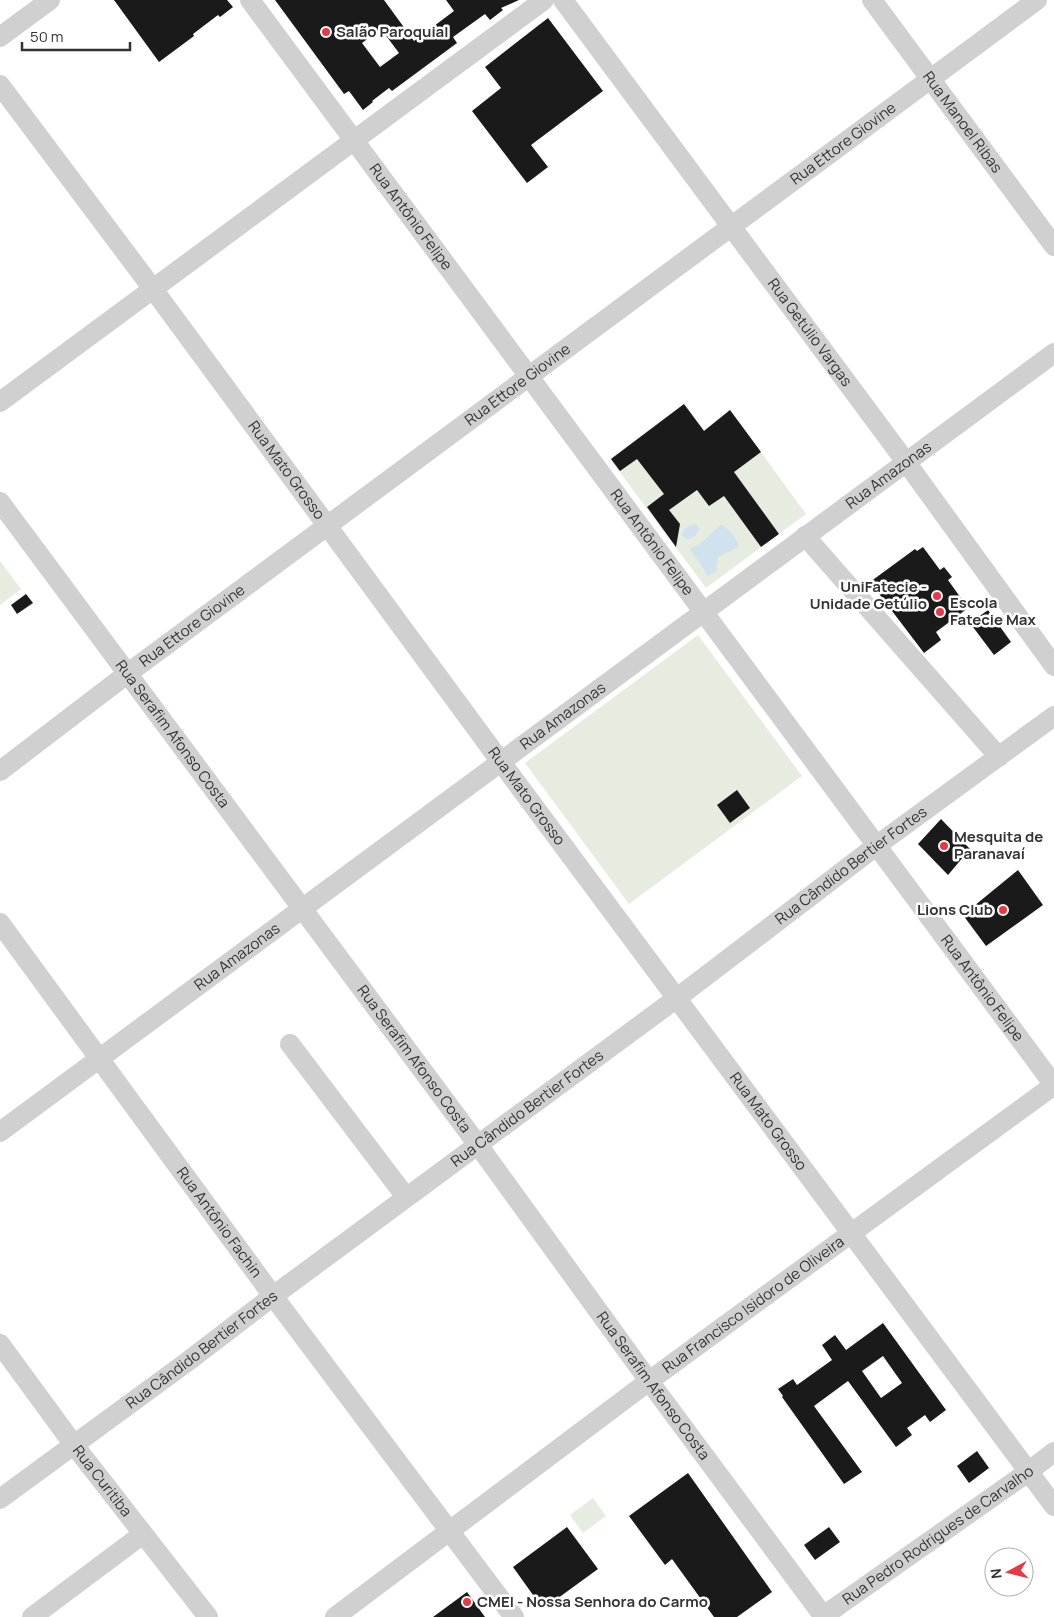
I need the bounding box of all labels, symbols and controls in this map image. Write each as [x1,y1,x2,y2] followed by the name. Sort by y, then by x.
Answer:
[22,20,130,52] scale bar
[336,21,448,42] place label: Salão Paroquial
[30,26,64,47] text: 50 m
[320,26,332,38] marker: Salão Paroquial
[918,67,1008,177] street label: Rua Manoel Ribas
[786,97,900,189] street label: Rua Ettore Giovine
[365,159,458,274] street label: Rua Antônio Felipe
[763,274,857,391] street label: Rua Getúlio Vargas
[460,338,575,430] street label: Rua Ettore Giovine
[243,416,330,524] street label: Rua Mato Grosso
[841,436,936,513] street label: Rua Amazonas
[606,484,699,600] street label: Rua Antônio Felipe
[810,576,927,614] place label: UniFatecie - Unidade Getúlio
[135,579,249,671] street label: Rua Ettore Giovine
[931,590,943,602] marker: UniFatecie - Unidade Getúlio
[950,592,1036,630] place label: Escola Fatecie Max
[934,606,946,618] marker: Escola Fatecie Max
[111,655,235,812] street label: Rua Serafim Afonso Costa
[516,677,610,754] street label: Rua Amazonas
[483,743,570,850] street label: Rua Mato Grosso
[771,801,931,929] street label: Rua Cândido Bertier Fortes
[954,826,1043,864] place label: Mesquita de Paranavaí
[938,840,950,852] marker: Mesquita de Paranavaí
[917,899,993,920] place label: Lions Club
[997,904,1009,916] marker: Lions Club
[190,918,284,995] street label: Rua Amazonas
[936,930,1029,1046] street label: Rua Antônio Felipe
[352,980,476,1137] street label: Rua Serafim Afonso Costa
[446,1045,608,1172] street label: Rua Cândido Bertier Fortes
[725,1068,812,1175] street label: Rua Mato Grosso
[172,1162,267,1282] street label: Rua Antônio Fachin
[658,1231,848,1378] street label: Rua Francisco Isidoro de Oliveira
[121,1285,282,1413] street label: Rua Cândido Bertier Fortes
[592,1307,715,1464] street label: Rua Serafim Afonso Costa
[68,1441,137,1521] street label: Rua Curitiba
[838,1460,1038,1609] street label: Rua Pedro Rodrigues de Carvalho
[984,1547,1034,1597] north arrow
[986,1567,1006,1580] text: N
[477,1591,708,1612] place label: CMEI - Nossa Senhora do Carmo
[461,1596,473,1608] marker: CMEI - Nossa Senhora do Carmo

